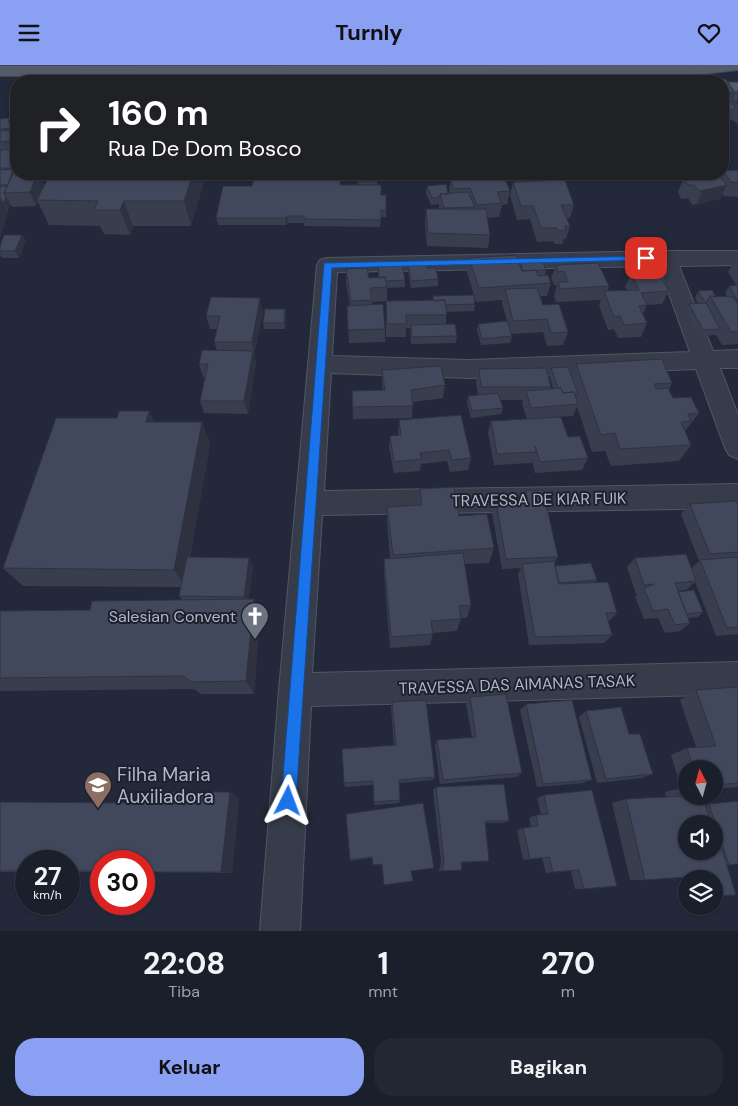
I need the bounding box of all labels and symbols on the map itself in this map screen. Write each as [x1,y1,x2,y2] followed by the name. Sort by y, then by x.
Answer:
[625,237,667,279] pin
[452,487,626,512] street label: TRAVESSA DE KIAR FUIK
[240,601,270,640] church icon: Salesian Convent
[109,606,236,627] place label: Salesian Convent
[399,670,635,699] street label: TRAVESSA DAS AIMANAS TASAK
[678,760,722,805] north arrow
[117,762,214,809] place label: Filha Maria Auxiliadora
[83,770,113,809] school or university icon: Filha Maria Auxiliadora
[261,774,313,826] position arrow
[90,850,155,915] speed limit sign: 30

